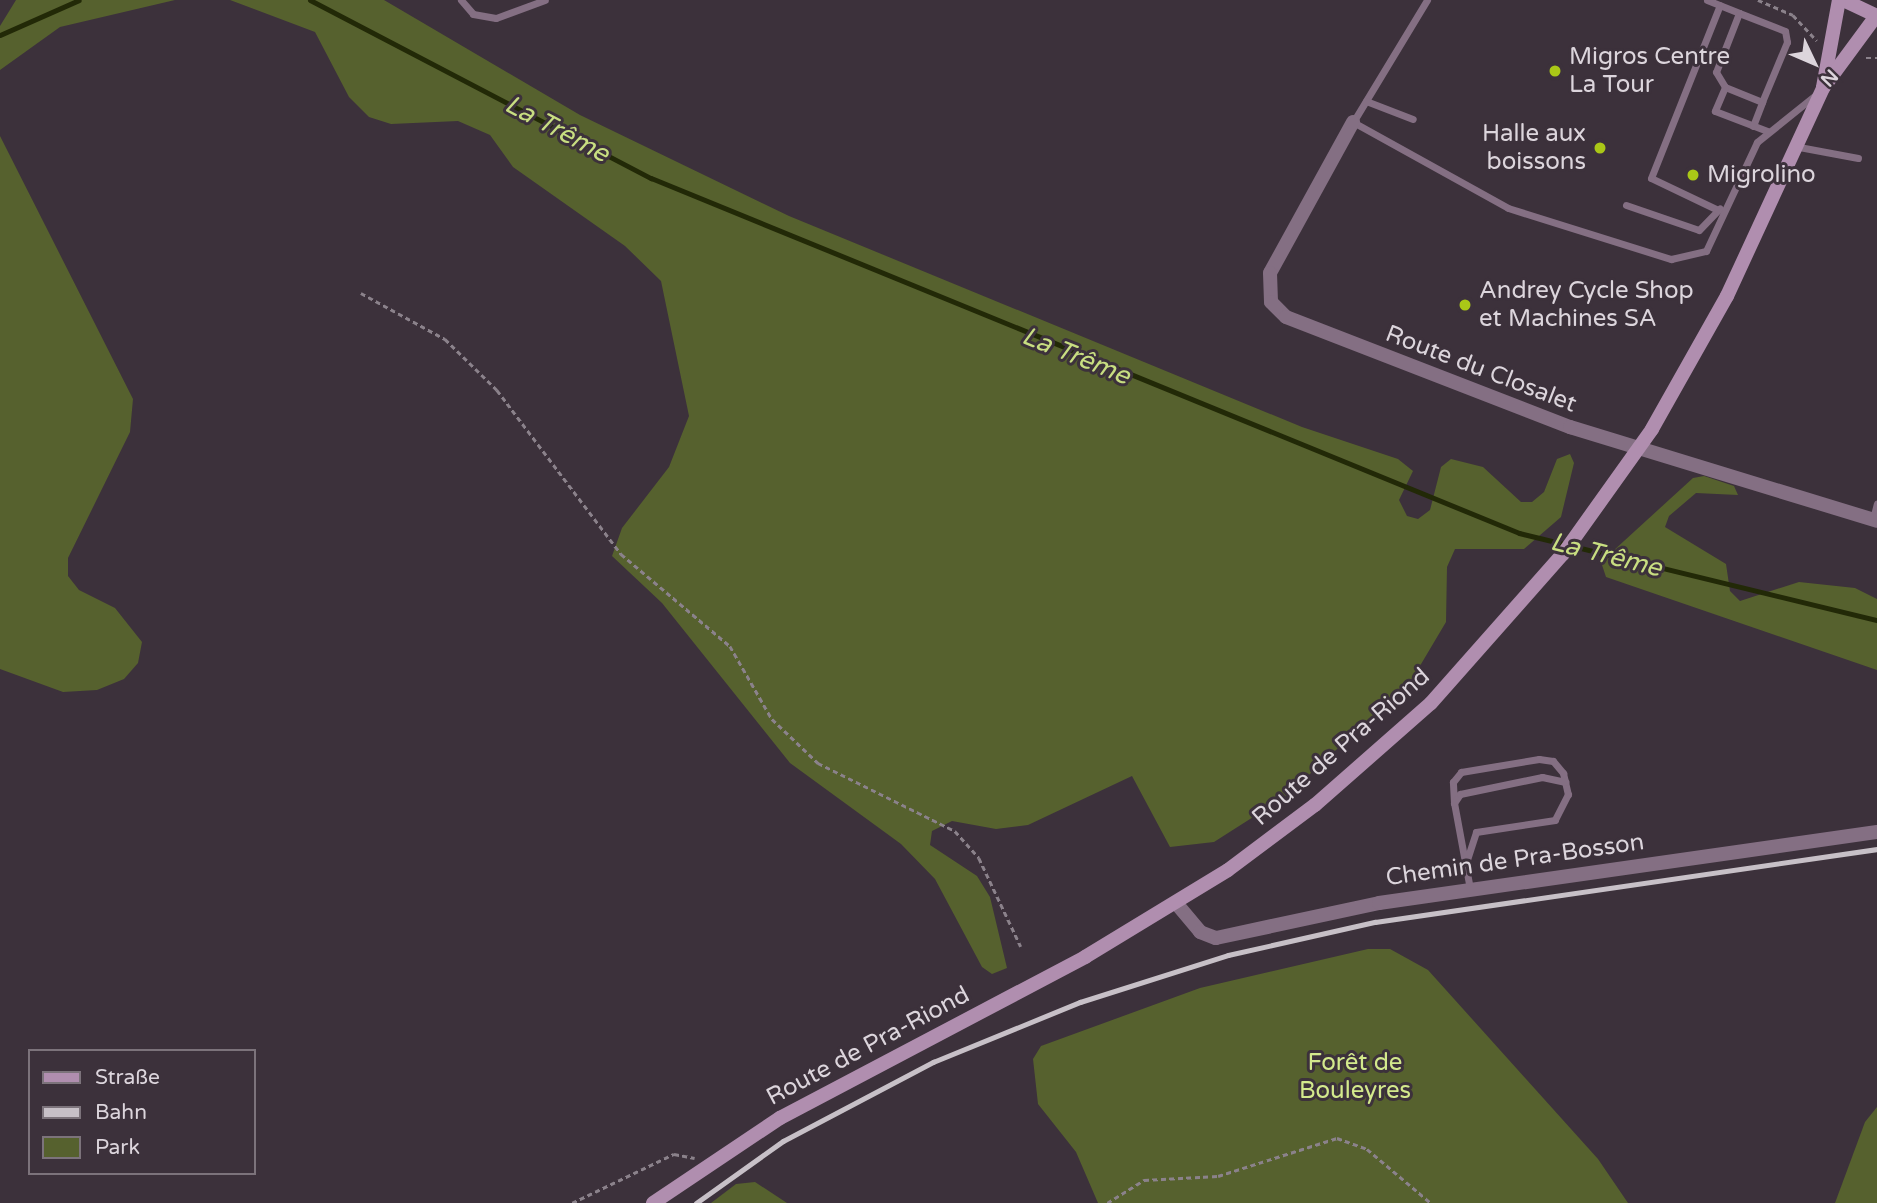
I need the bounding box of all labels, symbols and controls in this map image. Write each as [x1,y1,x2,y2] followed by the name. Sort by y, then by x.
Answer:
[1779,28,1849,98] north arrow
[1569,43,1730,99] place label: Migros Centre La Tour
[1547,63,1563,79] marker: Migros Centre La Tour
[1816,64,1842,91] text: N
[500,89,614,169] water label: La Trême
[1482,120,1586,176] place label: Halle aux boissons
[1592,140,1608,156] marker: Halle aux boissons
[1707,161,1816,189] place label: Migrolino
[1685,167,1701,183] marker: Migrolino
[1479,277,1694,333] place label: Andrey Cycle Shop et Machines SA
[1457,297,1473,313] marker: Andrey Cycle Shop et Machines SA
[1381,319,1581,419] street label: Route du Closalet
[1018,320,1134,392] water label: La Trême
[1547,526,1665,584] water label: La Trême
[1246,662,1436,832] street label: Route de Pra-Riond
[1384,828,1646,892] street label: Chemin de Pra-Bosson
[762,980,974,1112] street label: Route de Pra-Riond
[28,1049,256,1175] legend
[1299,1049,1411,1105] park label: Forêt de Bouleyres
[95,1065,160,1090] text: Straße
[95,1100,147,1125] text: Bahn
[95,1135,140,1160] text: Park

